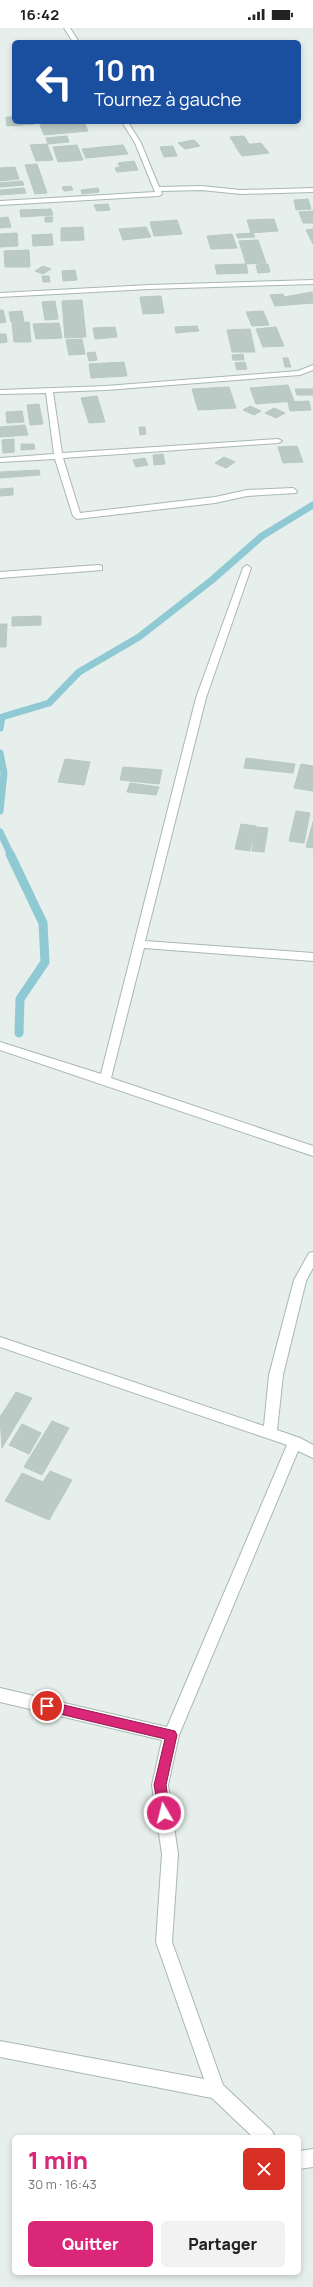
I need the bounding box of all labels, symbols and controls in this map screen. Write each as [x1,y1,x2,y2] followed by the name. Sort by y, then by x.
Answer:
[20,4,59,25] text: 16:42
[94,51,155,89] text: 10 m
[28,56,80,108] icon: left
[94,87,242,111] text: Tournez à gauche
[30,1689,64,1723] pin
[36,1695,58,1717] icon: arrive
[143,1792,185,1834] position arrow
[28,2143,88,2176] text: 1 min
[243,2148,285,2190] button: close
[28,2175,97,2193] text: 30 m · 16:43
[28,2221,153,2267] button: Quitter
[161,2221,285,2267] button: Partager

